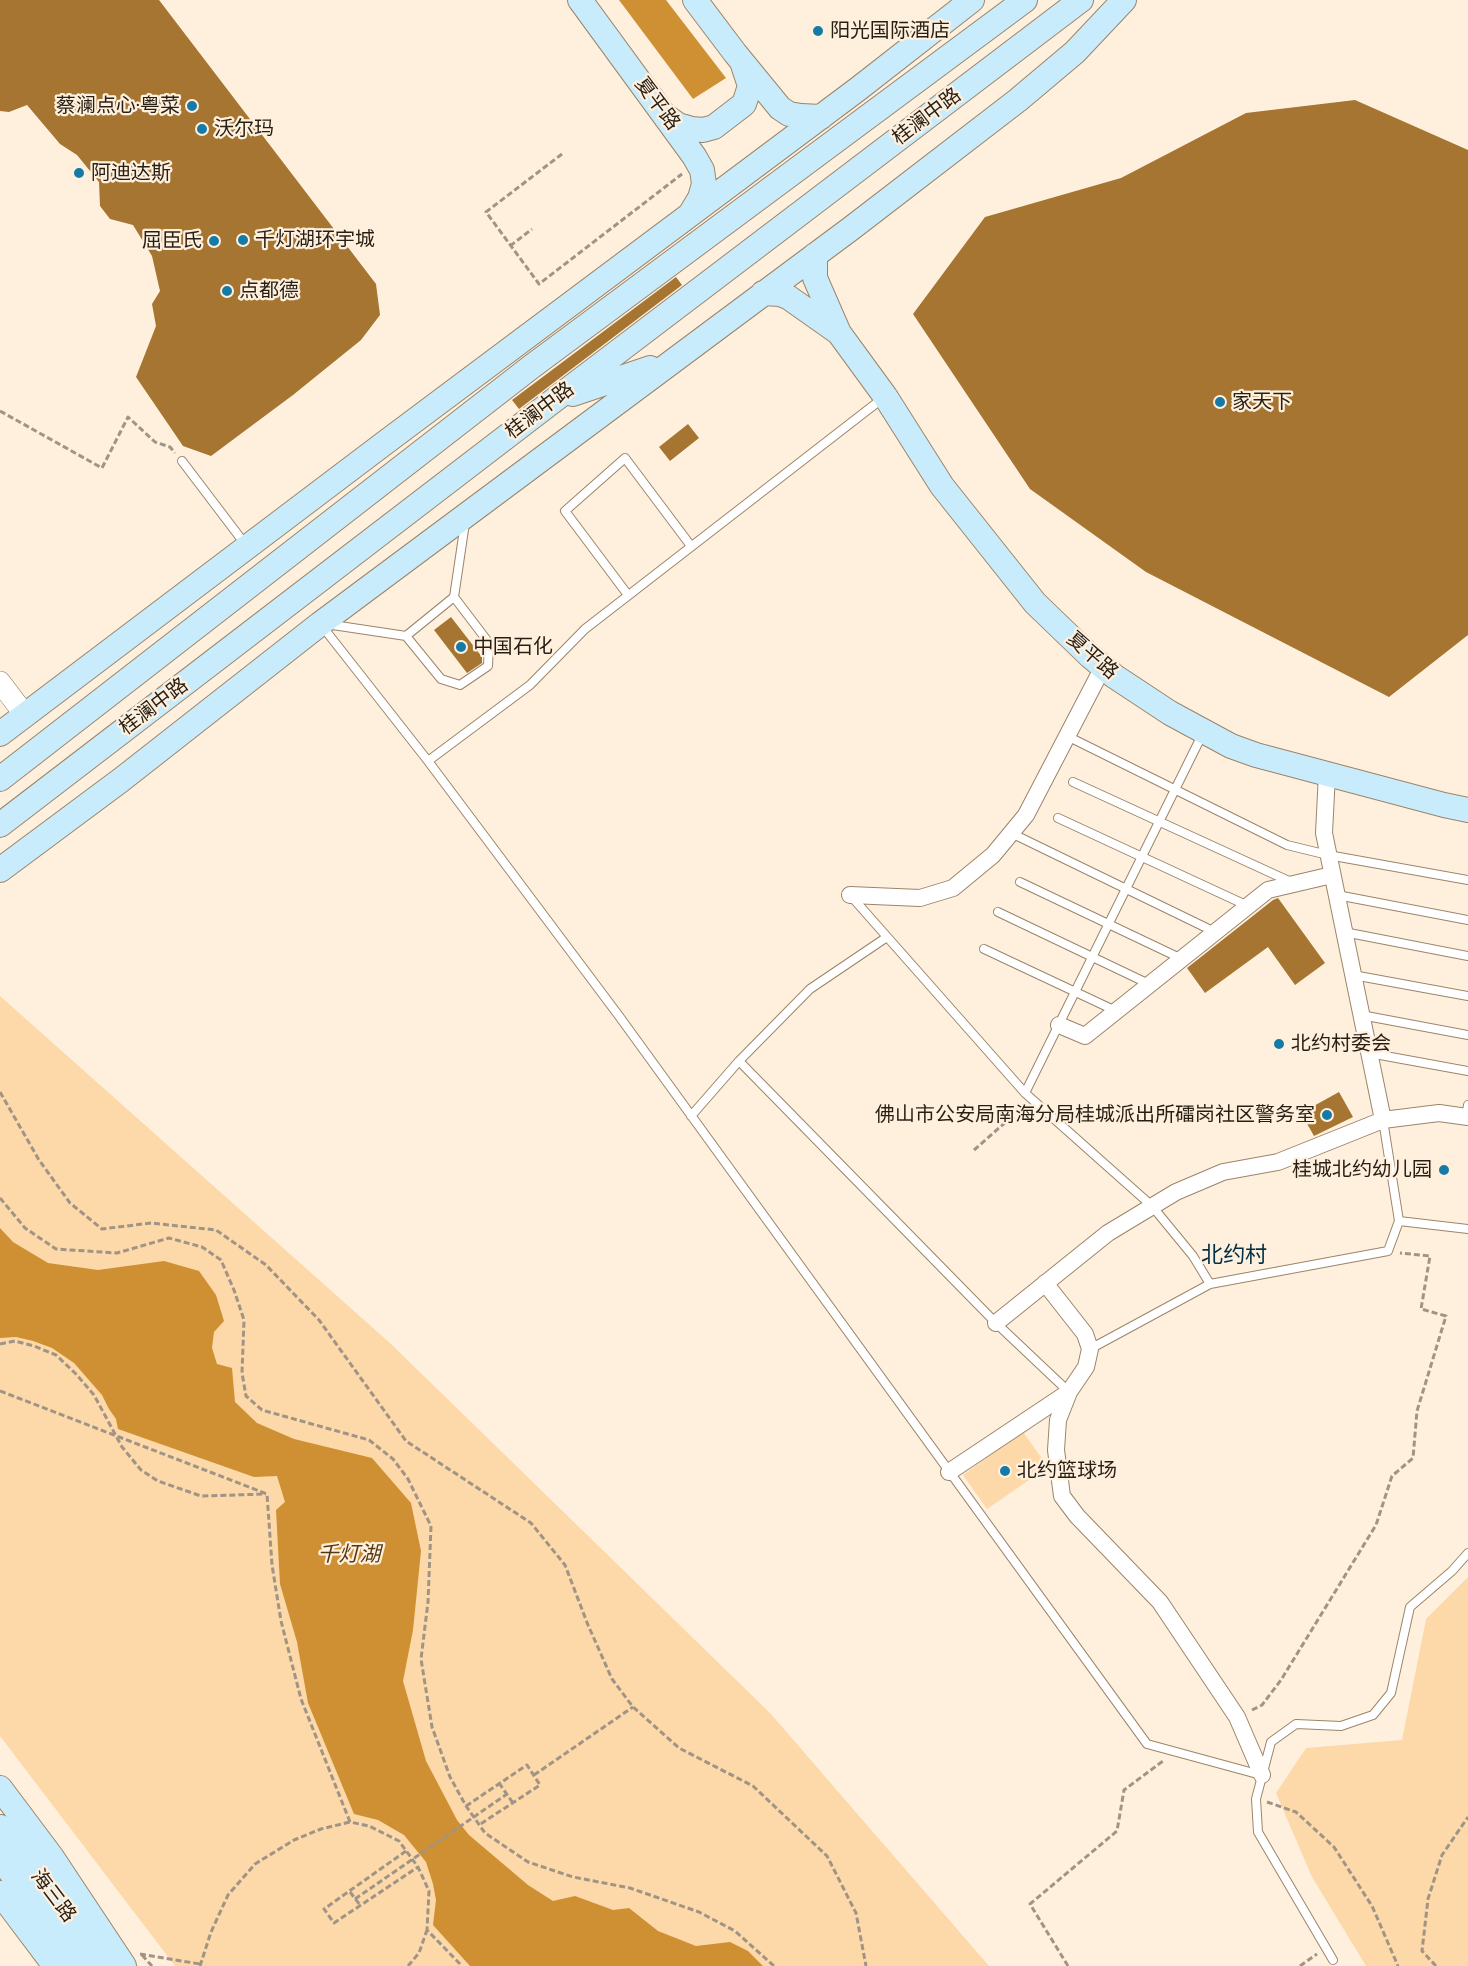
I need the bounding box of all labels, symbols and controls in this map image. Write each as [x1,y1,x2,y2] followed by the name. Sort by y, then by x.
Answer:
[830,19,950,43] place label: 阳光国际酒店
[811,24,825,38] marker: 阳光国际酒店
[629,73,685,135] street label: 夏平路
[888,83,966,151] street label: 桂澜中路
[56,94,180,118] place label: 蔡澜点心·粤菜
[185,99,199,113] marker: 蔡澜点心·粤菜
[214,117,274,141] place label: 沃尔玛
[195,122,209,136] marker: 沃尔玛
[91,161,171,185] place label: 阿迪达斯
[72,166,86,180] marker: 阿迪达斯
[255,228,375,252] place label: 千灯湖环宇城
[142,229,202,253] place label: 屈臣氏
[236,233,250,247] marker: 千灯湖环宇城
[207,234,221,248] marker: 屈臣氏
[239,279,299,303] place label: 点都德
[220,284,234,298] marker: 点都德
[501,377,579,445] street label: 桂澜中路
[1232,390,1292,414] place label: 家天下
[1213,395,1227,409] marker: 家天下
[1061,627,1123,685] street label: 夏平路
[473,635,553,659] place label: 中国石化
[454,640,468,654] marker: 中国石化
[115,673,193,741] street label: 桂澜中路
[1291,1032,1391,1056] place label: 北约村委会
[1272,1037,1286,1051] marker: 北约村委会
[875,1103,1315,1127] place label: 佛山市公安局南海分局桂城派出所礌岗社区警务室
[1320,1108,1334,1122] marker: 佛山市公安局南海分局桂城派出所礌岗社区警务室
[1292,1158,1432,1182] place label: 桂城北约幼儿园
[1437,1163,1451,1177] marker: 桂城北约幼儿园
[1201,1243,1267,1269] district label: 北约村
[1017,1459,1117,1483] place label: 北约篮球场
[998,1464,1012,1478] marker: 北约篮球场
[318,1542,380,1568] water label: 千灯湖
[25,1865,81,1927] street label: 海三路

